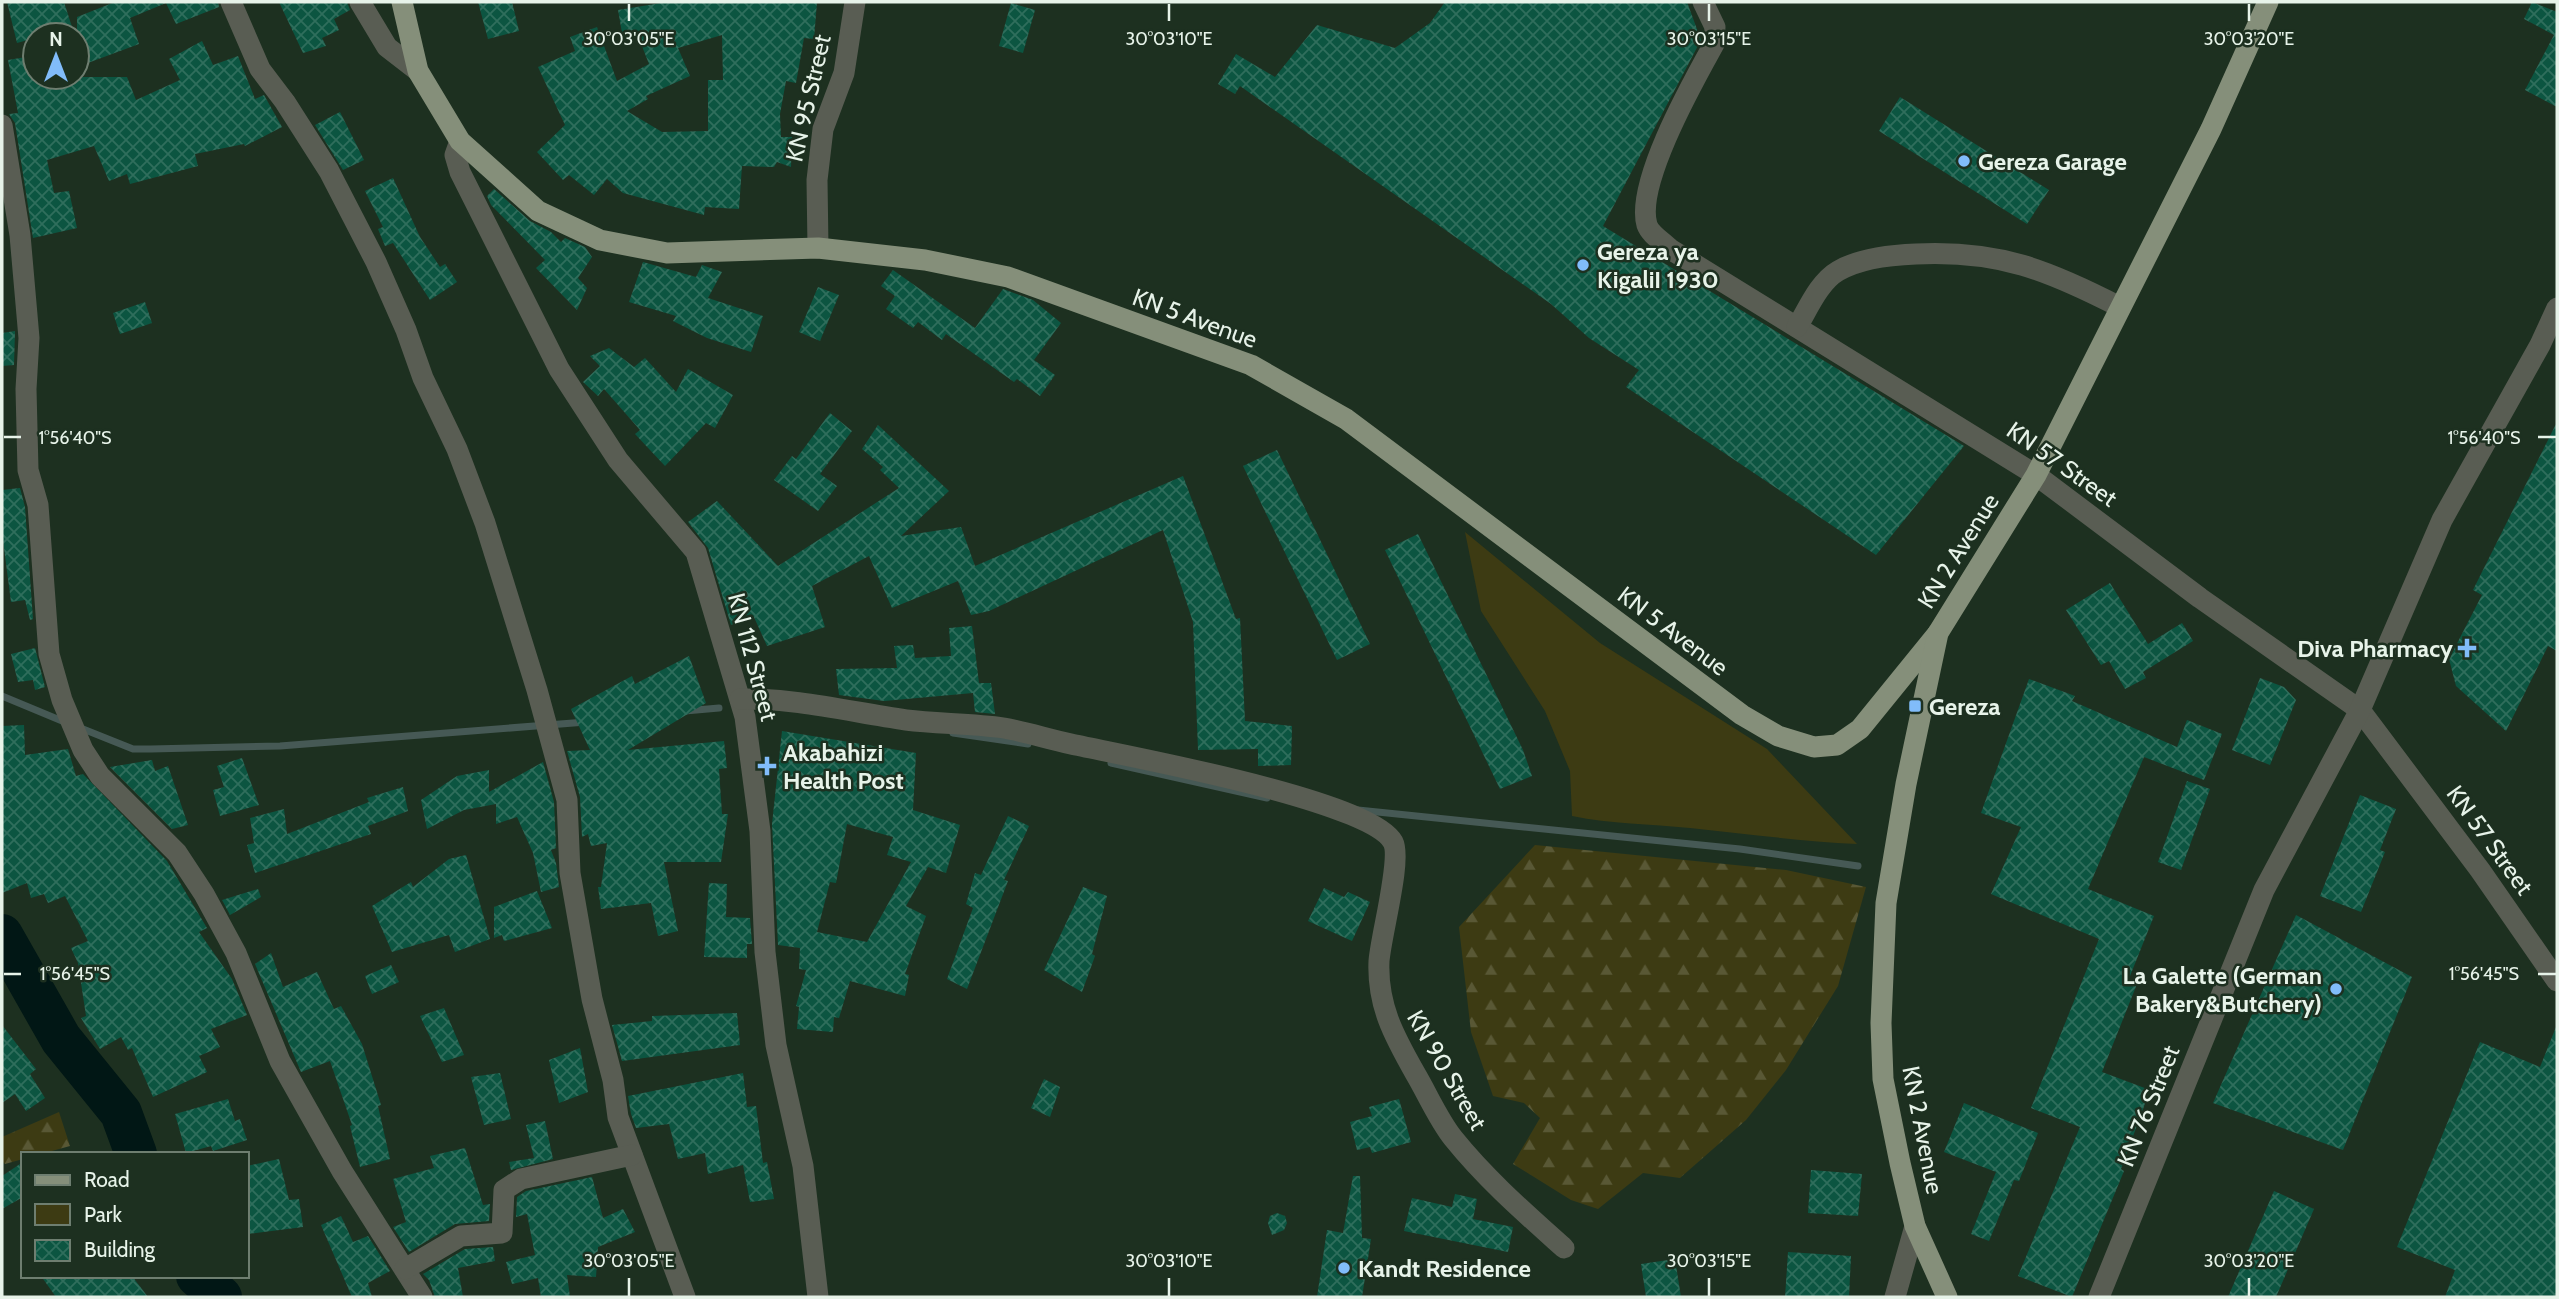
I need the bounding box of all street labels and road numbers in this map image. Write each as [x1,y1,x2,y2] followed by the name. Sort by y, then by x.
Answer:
[779,32,837,164] street label: KN 95 Street
[1129,282,1261,354] street label: KN 5 Avenue
[2001,415,2123,513] street label: KN 57 Street
[1911,488,2005,614] street label: KN 2 Avenue
[1612,580,1734,682] street label: KN 5 Avenue
[722,590,784,724] street label: KN 112 Street
[2441,780,2539,900] street label: KN 57 Street
[1401,1005,1493,1135] street label: KN 90 Street
[2111,1041,2185,1171] street label: KN 76 Street
[1896,1063,1950,1197] street label: KN 2 Avenue

